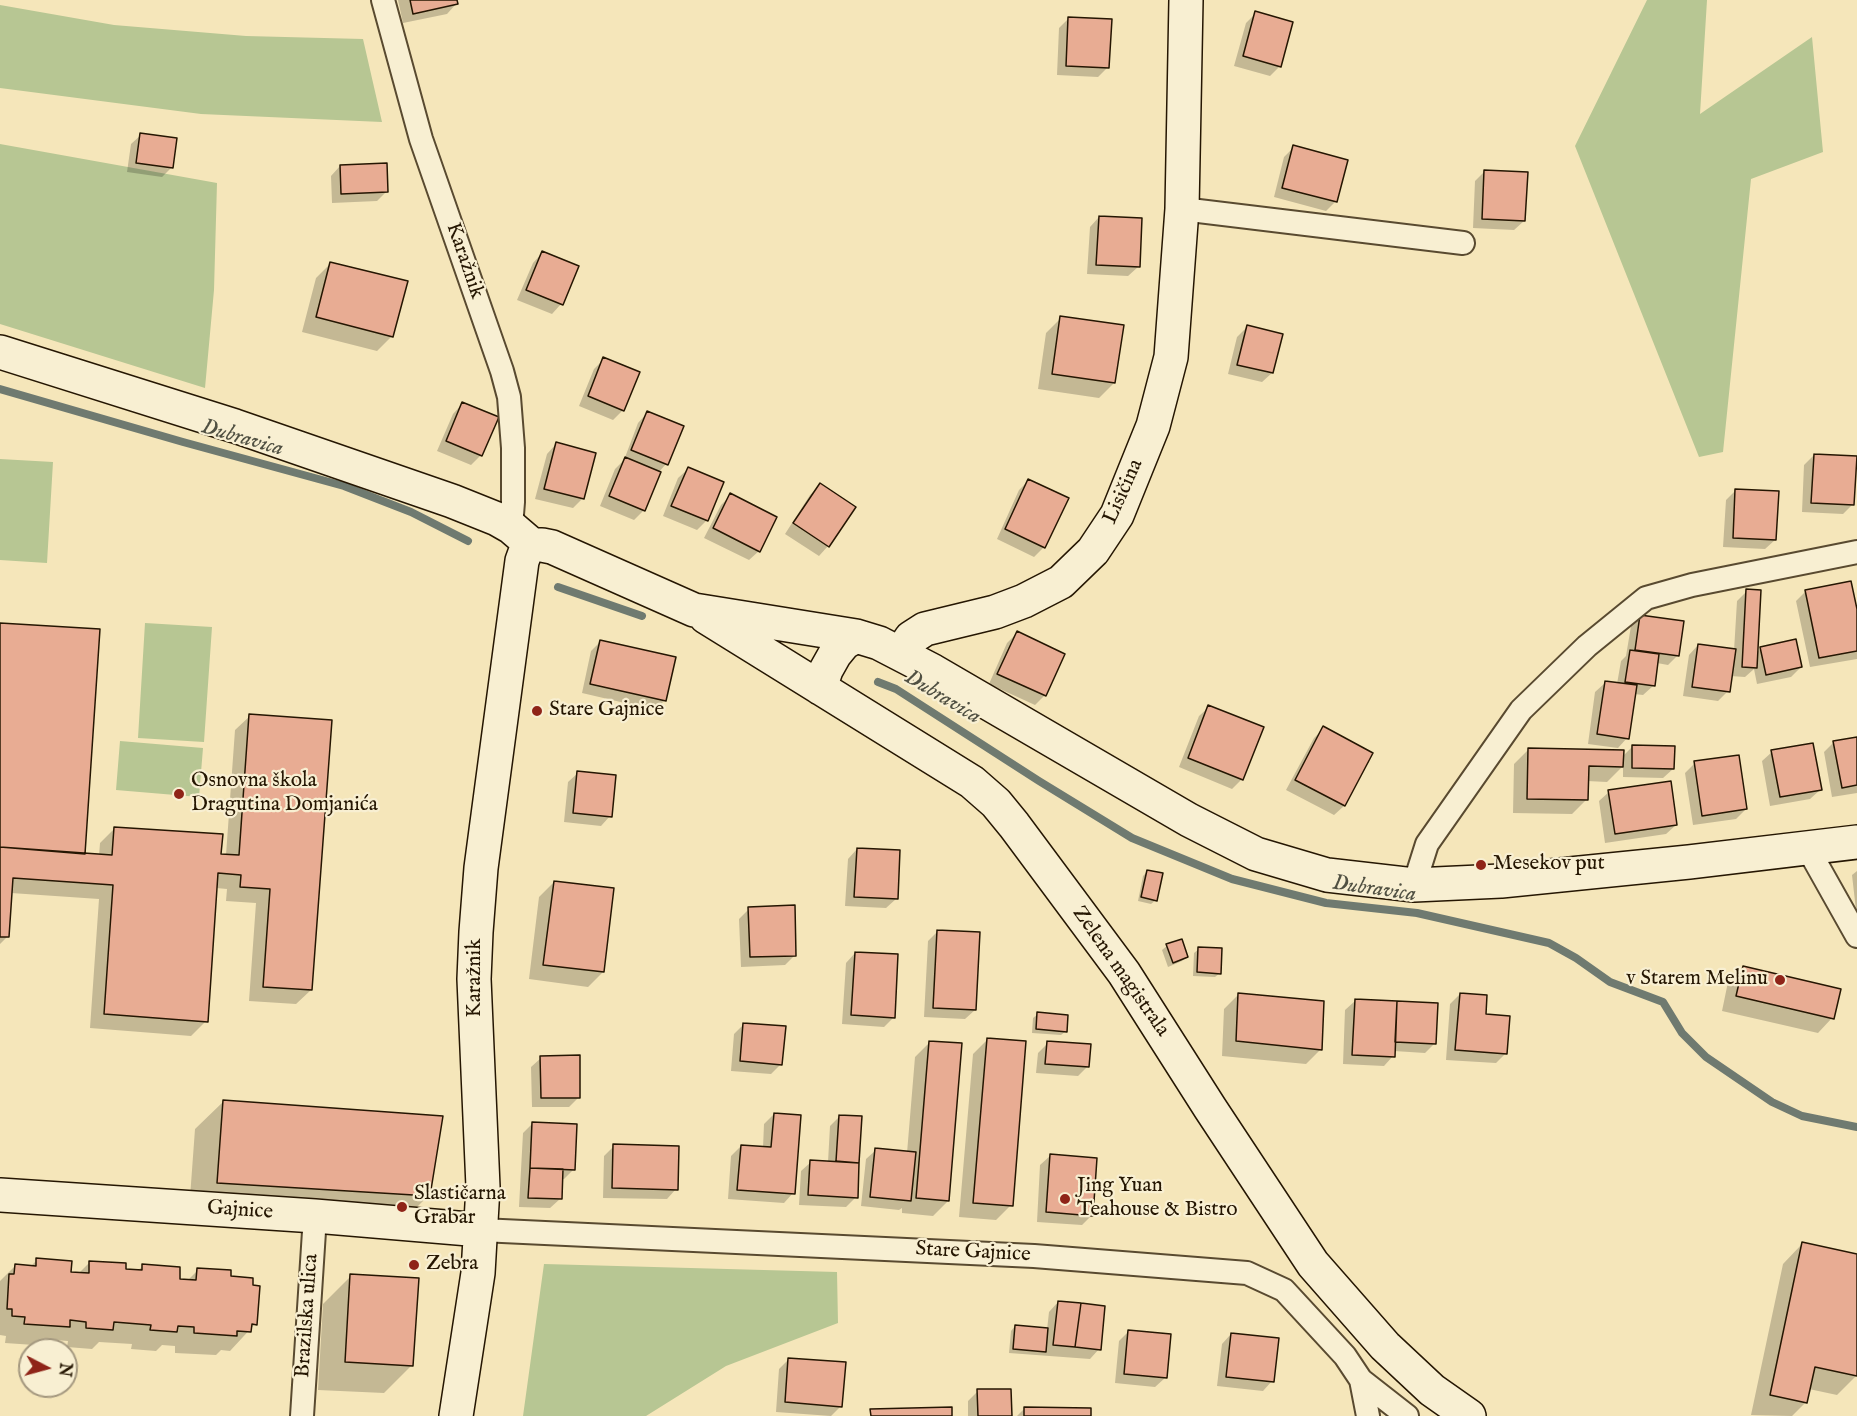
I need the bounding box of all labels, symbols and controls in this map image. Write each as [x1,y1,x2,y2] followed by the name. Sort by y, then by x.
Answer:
[439,220,489,302] street label: Karažnik
[198,415,286,463] water label: Dubravica
[1099,456,1149,528] street label: Lisičina
[899,665,985,731] water label: Dubravica
[549,698,664,724] place label: Stare Gajnice
[530,704,544,718] marker: Stare Gajnice
[191,769,378,819] place label: Osnovna škola Dragutina Domjanića
[172,787,186,801] marker: Osnovna škola Dragutina Domjanića
[1493,852,1605,878] place label: Mesekov put
[1474,858,1488,872] marker: Mesekov put
[1330,871,1418,909] water label: Dubravica
[1066,902,1174,1042] street label: Zelena magistrala
[463,939,489,1017] street label: Karažnik
[1626,967,1768,993] place label: v Starem Melinu
[1773,973,1787,987] marker: v Starem Melinu
[1077,1174,1238,1224] place label: Jing Yuan Teahouse & Bistro
[414,1182,506,1232] place label: Slastičarna Grabar
[1058,1192,1072,1206] marker: Jing Yuan Teahouse & Bistro
[206,1196,274,1226] street label: Gajnice
[395,1200,409,1214] marker: Slastičarna Grabar
[915,1237,1031,1269] street label: Stare Gajnice
[426,1252,478,1278] place label: Zebra
[291,1253,325,1379] street label: Brazilska ulica
[407,1258,421,1272] marker: Zebra
[18,1338,78,1398] north arrow
[53,1362,75,1378] text: N

